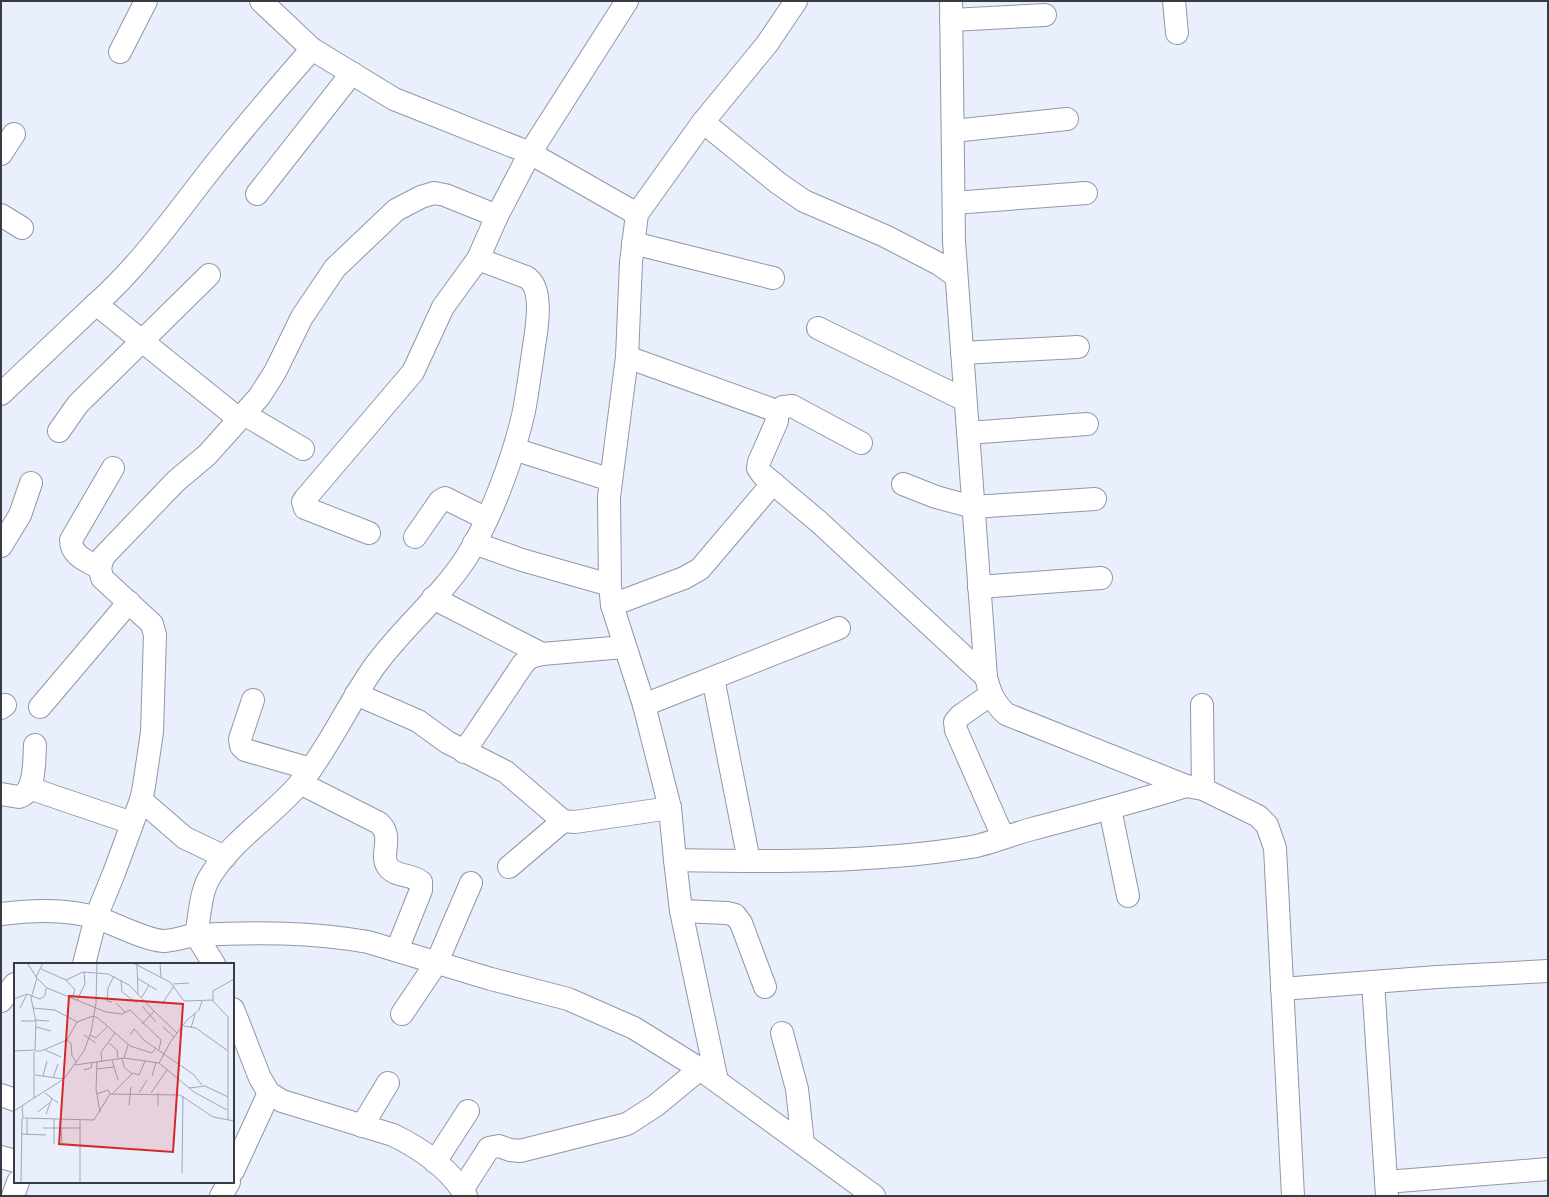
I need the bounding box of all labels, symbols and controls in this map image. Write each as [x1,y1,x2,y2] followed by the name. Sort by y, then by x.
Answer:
[14,963,234,1183] inset map

